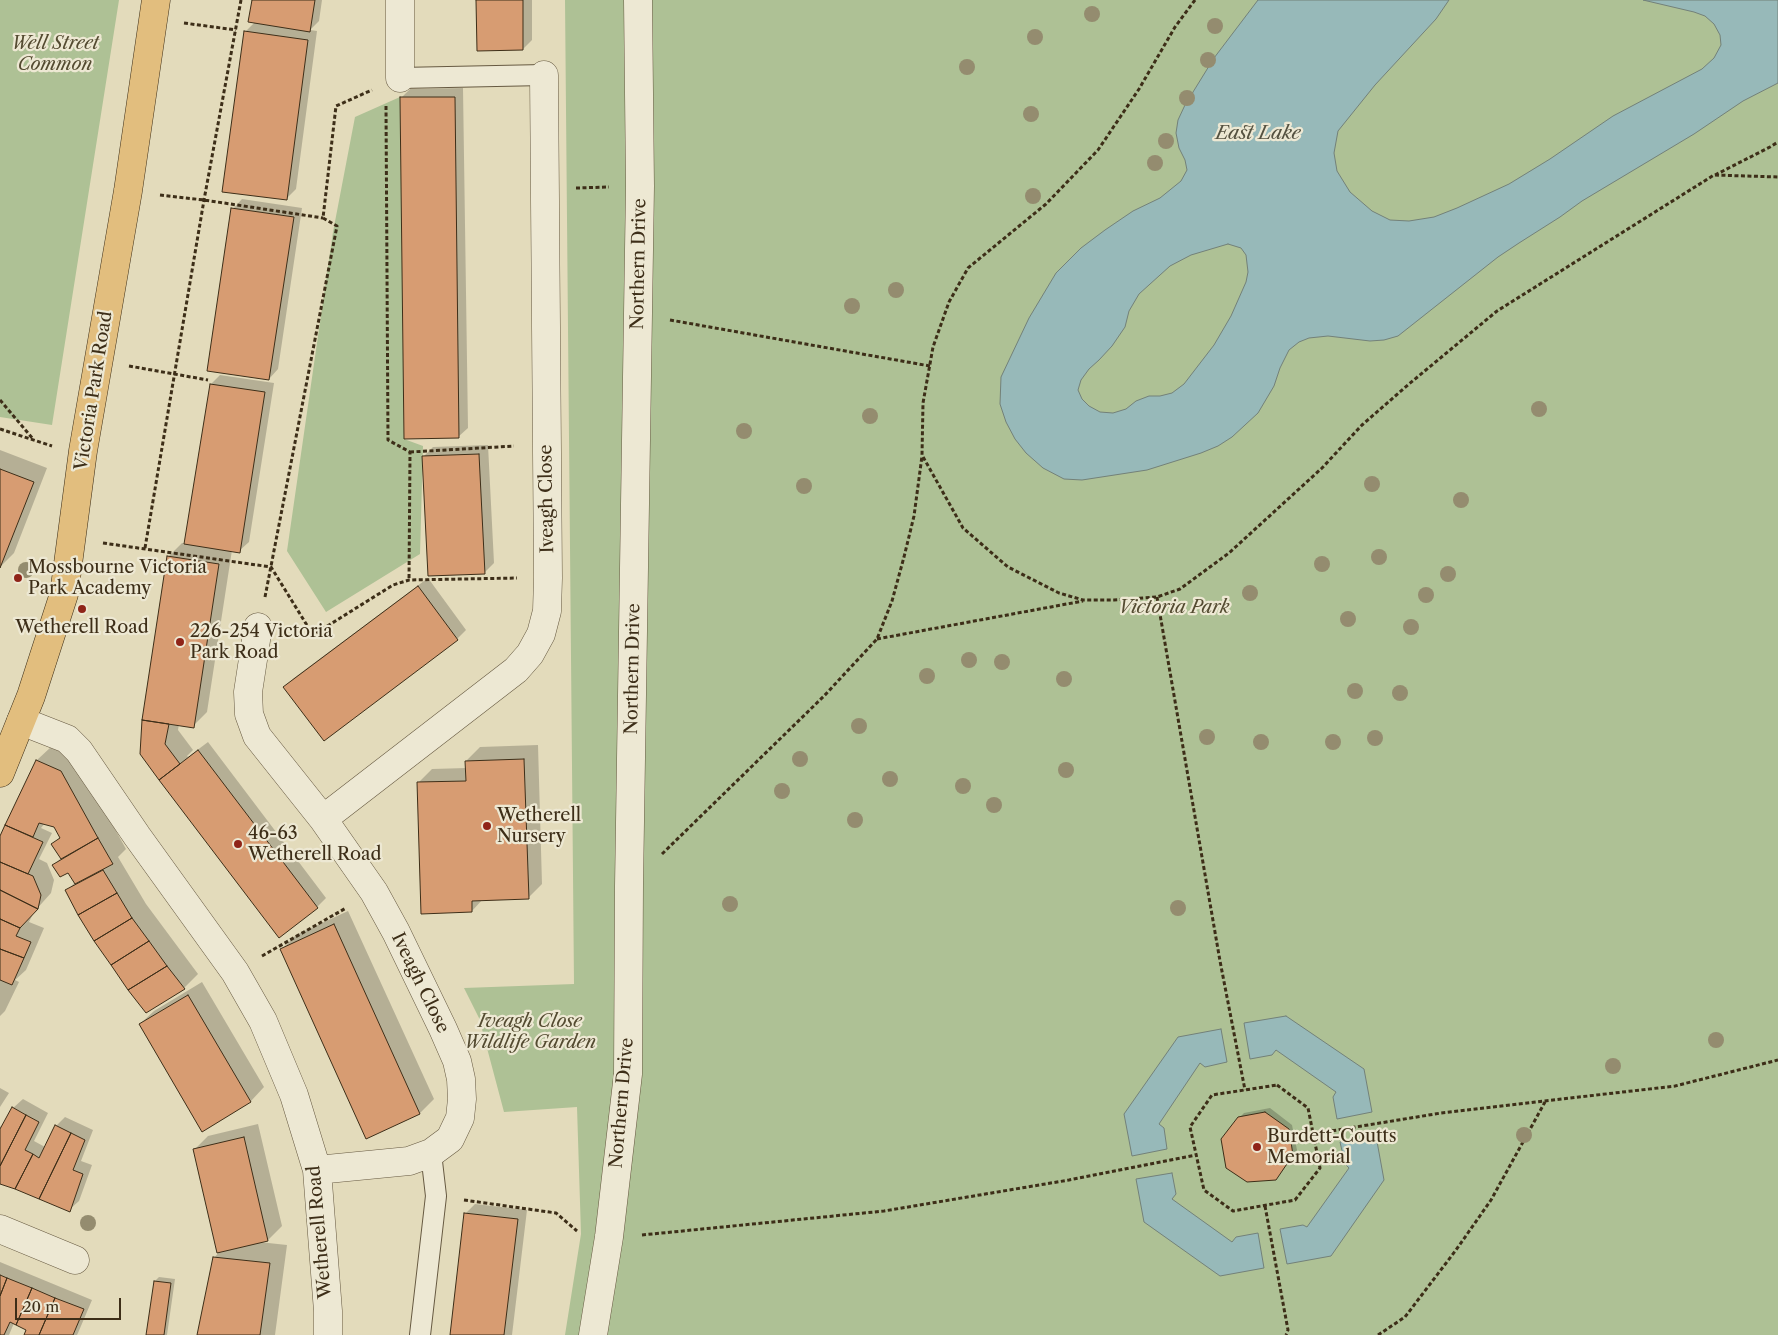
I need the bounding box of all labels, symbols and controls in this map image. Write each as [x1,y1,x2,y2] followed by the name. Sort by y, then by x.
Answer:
[11,33,99,76] park label: Well Street Common
[1215,123,1301,145] water label: East Lake
[627,198,651,330] street label: Northern Drive
[71,310,117,472] street label: Victoria Park Road
[535,444,559,554] street label: Iveagh Close
[28,557,207,600] place label: Mossbourne Victoria Park Academy
[12,572,24,584] marker: Mossbourne Victoria Park Academy
[1118,597,1230,619] park label: Victoria Park
[76,603,88,615] marker: Wetherell Road
[621,603,645,735] street label: Northern Drive
[15,617,149,639] place label: Wetherell Road
[190,621,333,664] place label: 226-254 Victoria Park Road
[174,636,186,648] marker: 226-254 Victoria Park Road
[497,805,581,848] place label: Wetherell Nursery
[481,820,493,832] marker: Wetherell Nursery
[248,823,381,866] place label: 46-63 Wetherell Road
[232,838,244,850] marker: 46-63 Wetherell Road
[386,929,454,1037] street label: Iveagh Close
[464,1011,596,1054] park label: Iveagh Close Wildlife Garden
[606,1037,638,1169] street label: Northern Drive
[1267,1126,1397,1168] place label: Burdett-Coutts Memorial
[1251,1141,1263,1153] marker: Burdett-Coutts Memorial
[303,1165,337,1299] street label: Wetherell Road
[18,1288,124,1320] scale bar
[23,1297,59,1316] text: 20 m

